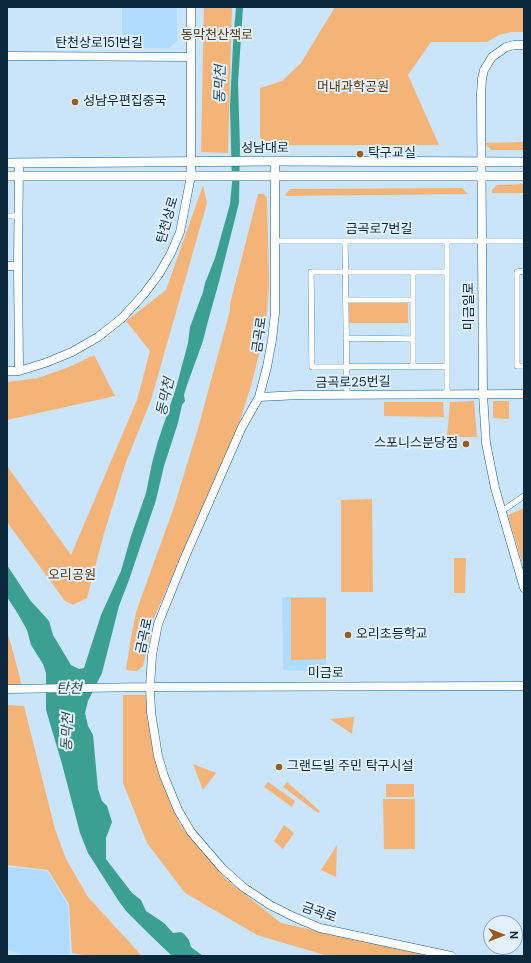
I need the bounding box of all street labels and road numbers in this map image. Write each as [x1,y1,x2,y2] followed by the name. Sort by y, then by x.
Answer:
[55,36,143,52] street label: 탄천상로151번길
[241,141,289,157] street label: 성남대로
[154,195,182,245] street label: 탄천상로
[346,222,412,238] street label: 금곡로7번길
[462,282,478,330] street label: 미금일로
[250,316,270,354] street label: 금곡로
[315,375,391,391] street label: 금곡로25번길
[134,617,156,655] street label: 금곡로
[308,666,344,682] street label: 미금로
[299,900,339,926] street label: 금곡로

